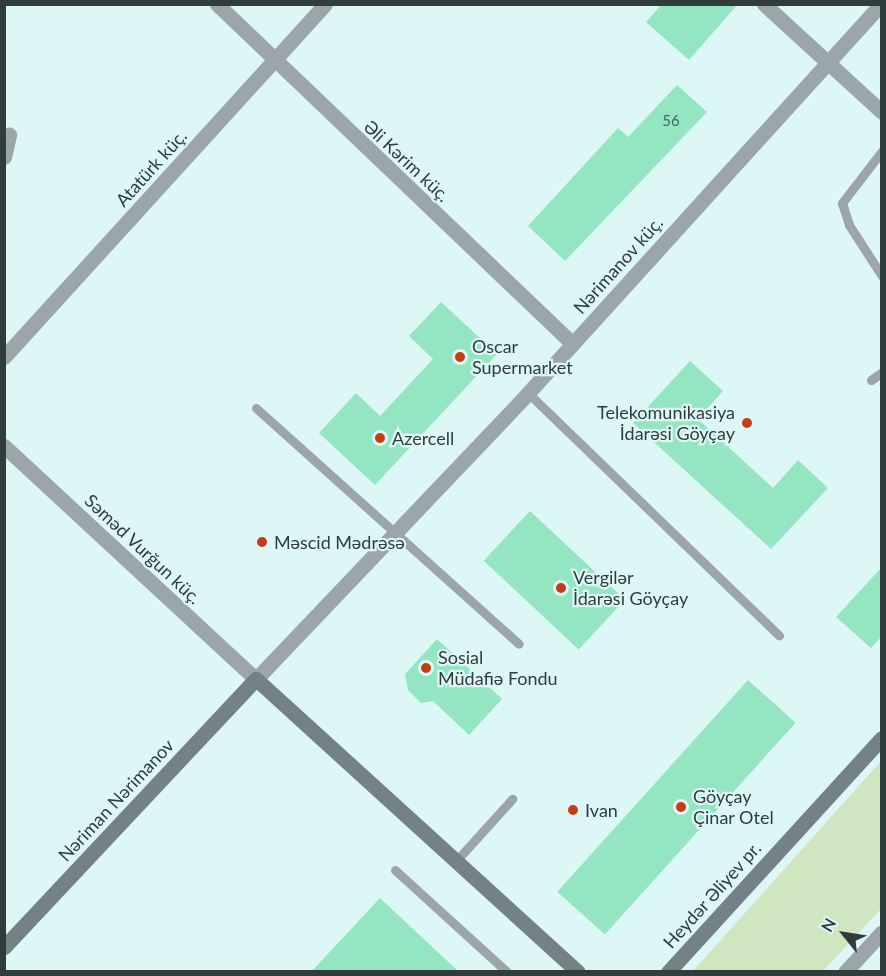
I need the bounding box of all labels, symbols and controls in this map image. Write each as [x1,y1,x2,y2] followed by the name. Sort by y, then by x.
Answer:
[662,112,680,130] house number: 56
[360,116,454,206] street label: Əli Kərim küç.
[111,125,191,211] street label: Atatürk küç.
[569,212,667,318] street label: Nərimanov küç.
[472,336,573,378] place label: Oscar Supermarket
[453,350,467,364] marker: Oscar Supermarket
[597,402,735,444] place label: Telekomunikasiya İdarəsi Göyçay
[740,416,754,430] marker: Telekomunikasiya İdarəsi Göyçay
[392,427,454,449] place label: Azercell
[373,431,387,445] marker: Azercell
[80,489,206,609] street label: Səməd Vurğun küç.
[274,531,405,553] place label: Məscid Mədrəsə
[255,535,269,549] marker: Məscid Mədrəsə
[573,567,688,610] place label: Vergilər İdarəsi Göyçay
[554,581,568,595] marker: Vergilər İdarəsi Göyçay
[438,647,558,690] place label: Sosial Müdafiə Fondu
[419,661,433,675] marker: Sosial Müdafiə Fondu
[54,734,178,866] street label: Nəriman Nərimanov
[693,786,774,828] place label: Göyçay Çinar Otel
[585,799,618,821] place label: Ivan
[674,800,688,814] marker: Göyçay Çinar Otel
[566,803,580,817] marker: Ivan
[658,837,766,953] street label: Heydər Əliyev pr.
[814,904,874,964] north arrow
[817,915,839,935] text: N

